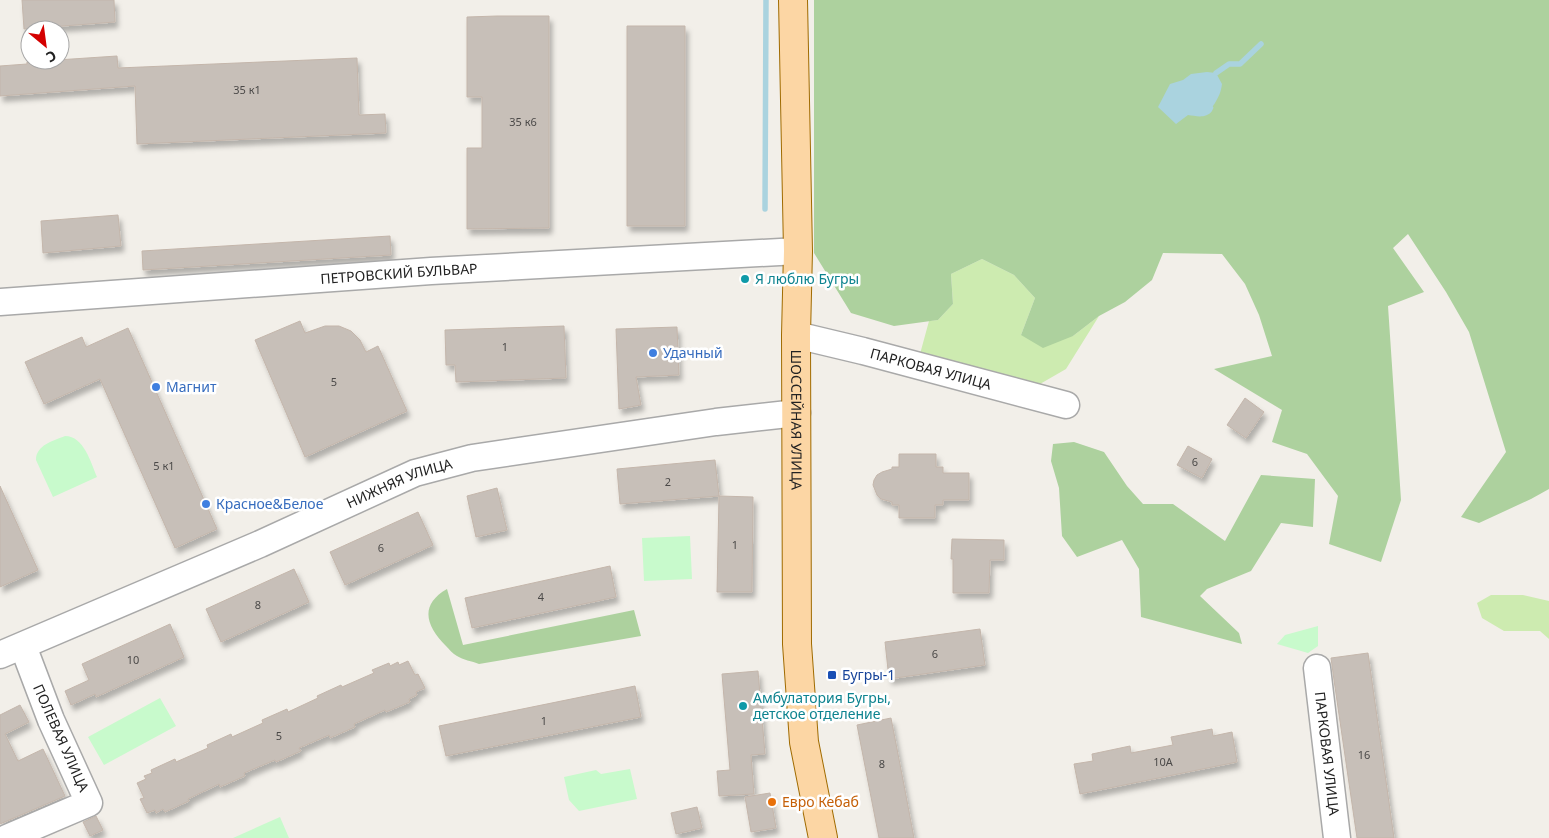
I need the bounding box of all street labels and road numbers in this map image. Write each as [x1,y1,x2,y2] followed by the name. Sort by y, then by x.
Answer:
[320,258,478,288] street label: ПЕТРОВСКИЙ БУЛЬВАР
[868,343,994,394] street label: ПАРКОВАЯ УЛИЦА
[787,350,807,490] street label: ШОССЕЙНАЯ УЛИЦА
[343,454,454,512] street label: НИЖНЯЯ УЛИЦА
[29,681,94,795] street label: ПОЛЕВАЯ УЛИЦА
[1311,690,1344,816] street label: ПАРКОВАЯ УЛИЦА

